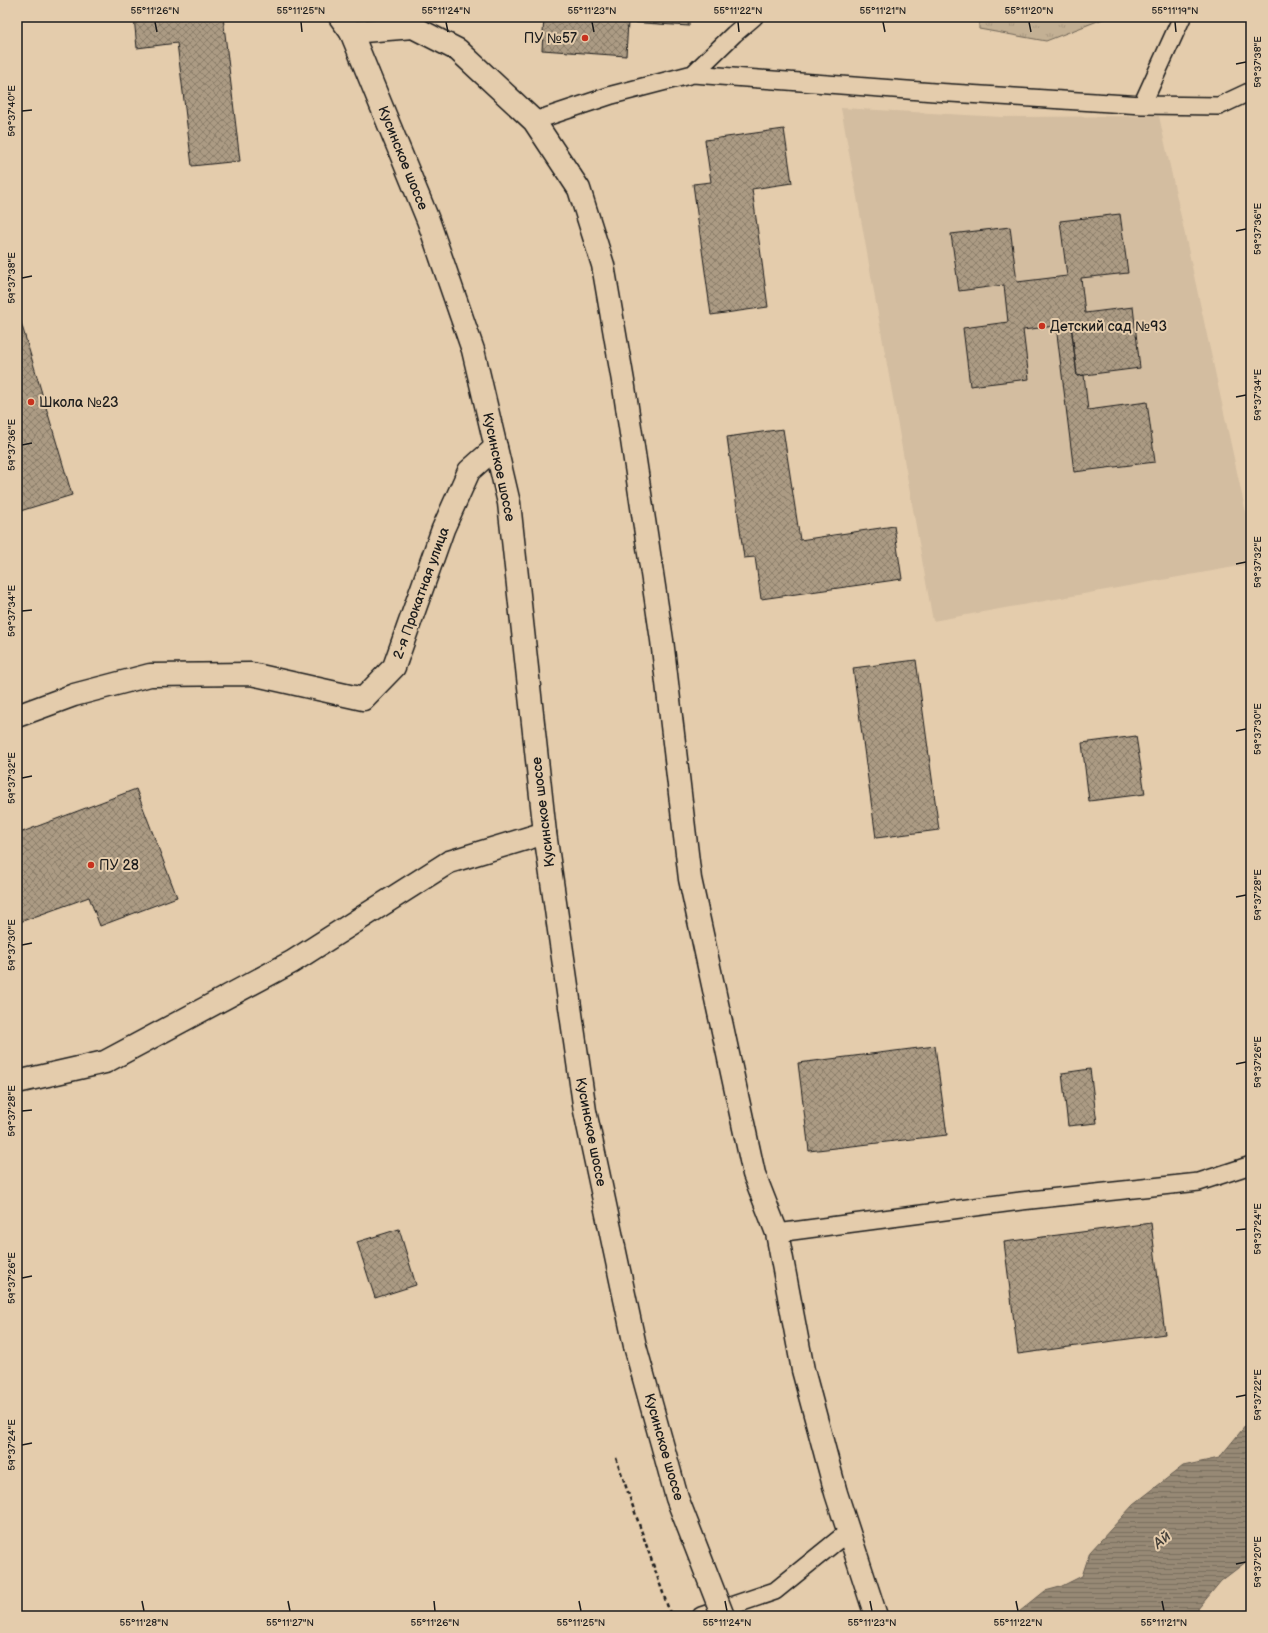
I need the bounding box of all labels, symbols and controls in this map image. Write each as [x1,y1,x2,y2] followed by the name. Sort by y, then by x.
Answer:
[130,5,180,17] text: 55°11'26"N
[277,5,325,17] text: 55°11'25"N
[421,5,471,17] text: 55°11'24"N
[567,5,617,17] text: 55°11'23"N
[714,5,762,17] text: 55°11'22"N
[860,5,906,17] text: 55°11'21"N
[1005,5,1053,17] text: 55°11'20"N
[1152,5,1198,17] text: 55°11'19"N
[524,30,577,47] place label: ПУ №57
[580,33,590,43] marker: ПУ №57
[1252,36,1264,88] text: 59°37'38"E
[6,85,18,137] text: 59°37'40"E
[374,103,432,213] street label: Кусинское шоссе
[1252,203,1264,255] text: 59°37'36"E
[6,252,18,304] text: 59°37'38"E
[1050,318,1167,335] place label: Детский сад №93
[1037,321,1047,331] marker: Детский сад №93
[1252,369,1264,421] text: 59°37'34"E
[39,394,119,411] place label: Школа №23
[26,397,36,407] marker: Школа №23
[479,411,519,523] street label: Кусинское шоссе
[6,419,18,471] text: 59°37'36"E
[389,524,453,661] street label: 2-я Прокатная улица
[1252,536,1264,588] text: 59°37'32"E
[6,585,18,637] text: 59°37'34"E
[1252,703,1264,755] text: 59°37'30"E
[6,752,18,804] text: 59°37'32"E
[528,756,558,868] street label: Кусинское шоссе
[99,857,139,874] place label: ПУ 28
[86,860,96,870] marker: ПУ 28
[1252,869,1264,921] text: 59°37'28"E
[6,919,18,971] text: 59°37'30"E
[1252,1036,1264,1088] text: 59°37'26"E
[572,1076,610,1188] street label: Кусинское шоссе
[6,1085,18,1137] text: 59°37'28"E
[1252,1203,1264,1255] text: 59°37'24"E
[6,1252,18,1304] text: 59°37'26"E
[1252,1369,1264,1421] text: 59°37'22"E
[641,1391,687,1503] street label: Кусинское шоссе
[6,1419,18,1471] text: 59°37'24"E
[1148,1527,1175,1554] water label: Ай
[1252,1536,1264,1588] text: 59°37'20"E
[120,1617,168,1629] text: 55°11'28"N
[266,1617,314,1629] text: 55°11'27"N
[410,1617,460,1629] text: 55°11'26"N
[557,1617,605,1629] text: 55°11'25"N
[702,1617,752,1629] text: 55°11'24"N
[847,1617,897,1629] text: 55°11'23"N
[994,1617,1042,1629] text: 55°11'22"N
[1141,1617,1187,1629] text: 55°11'21"N

